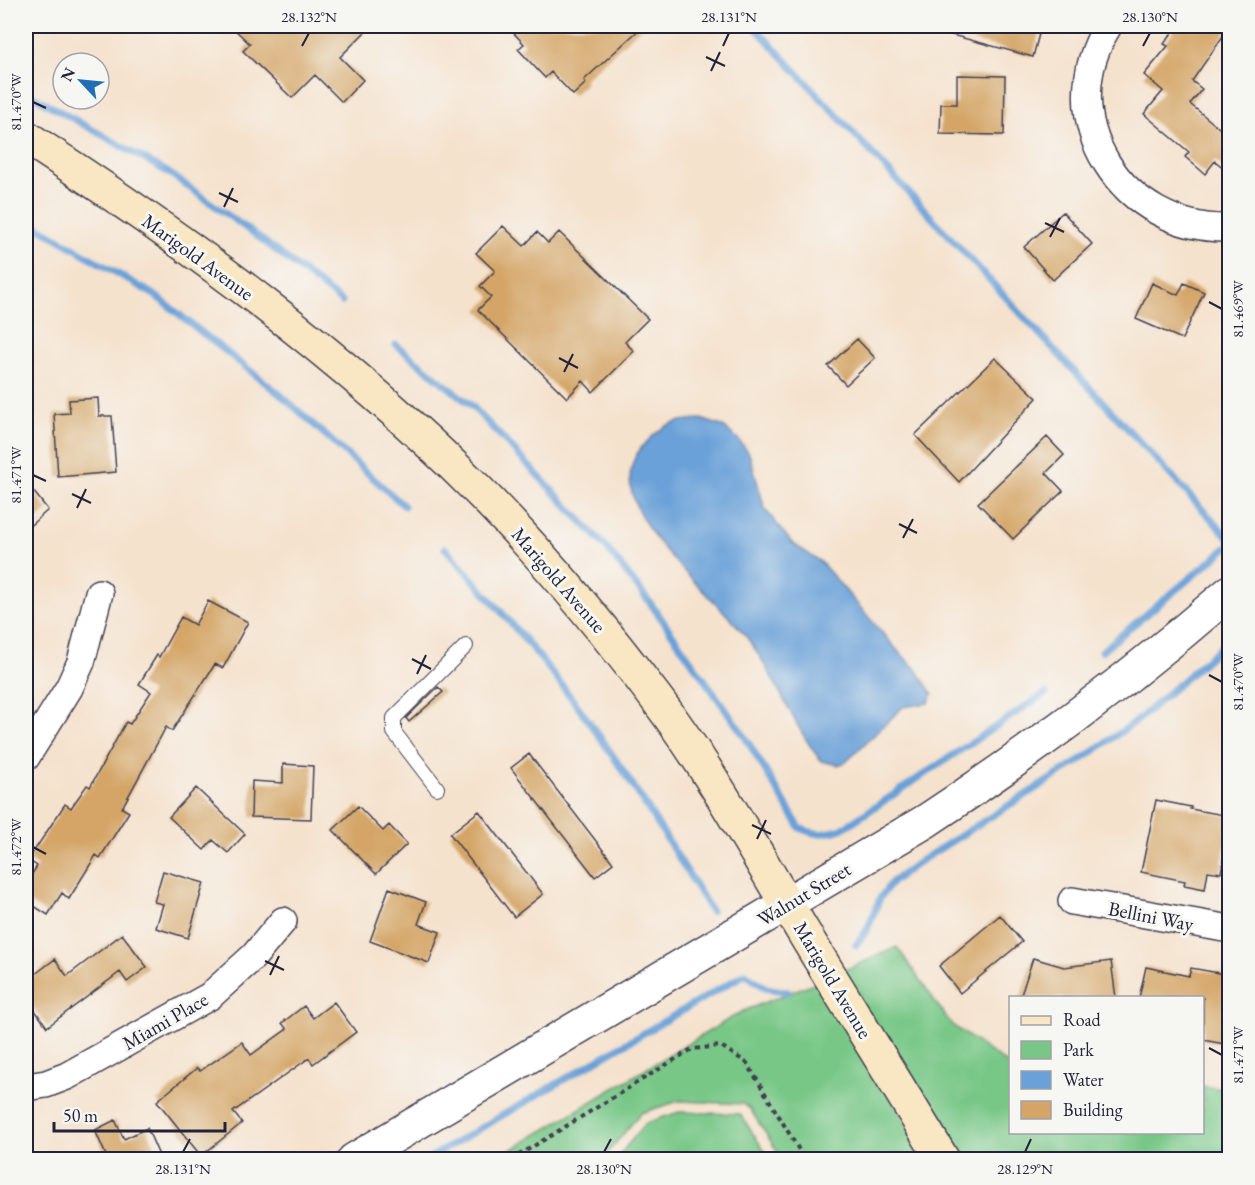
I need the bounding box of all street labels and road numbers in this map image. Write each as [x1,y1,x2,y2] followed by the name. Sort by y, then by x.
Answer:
[137,208,259,306] street label: Marigold Avenue
[506,522,612,638] street label: Marigold Avenue
[753,856,856,932] street label: Walnut Street
[1106,895,1196,937] street label: Bellini Way
[788,917,878,1043] street label: Marigold Avenue
[117,986,213,1056] street label: Miami Place

